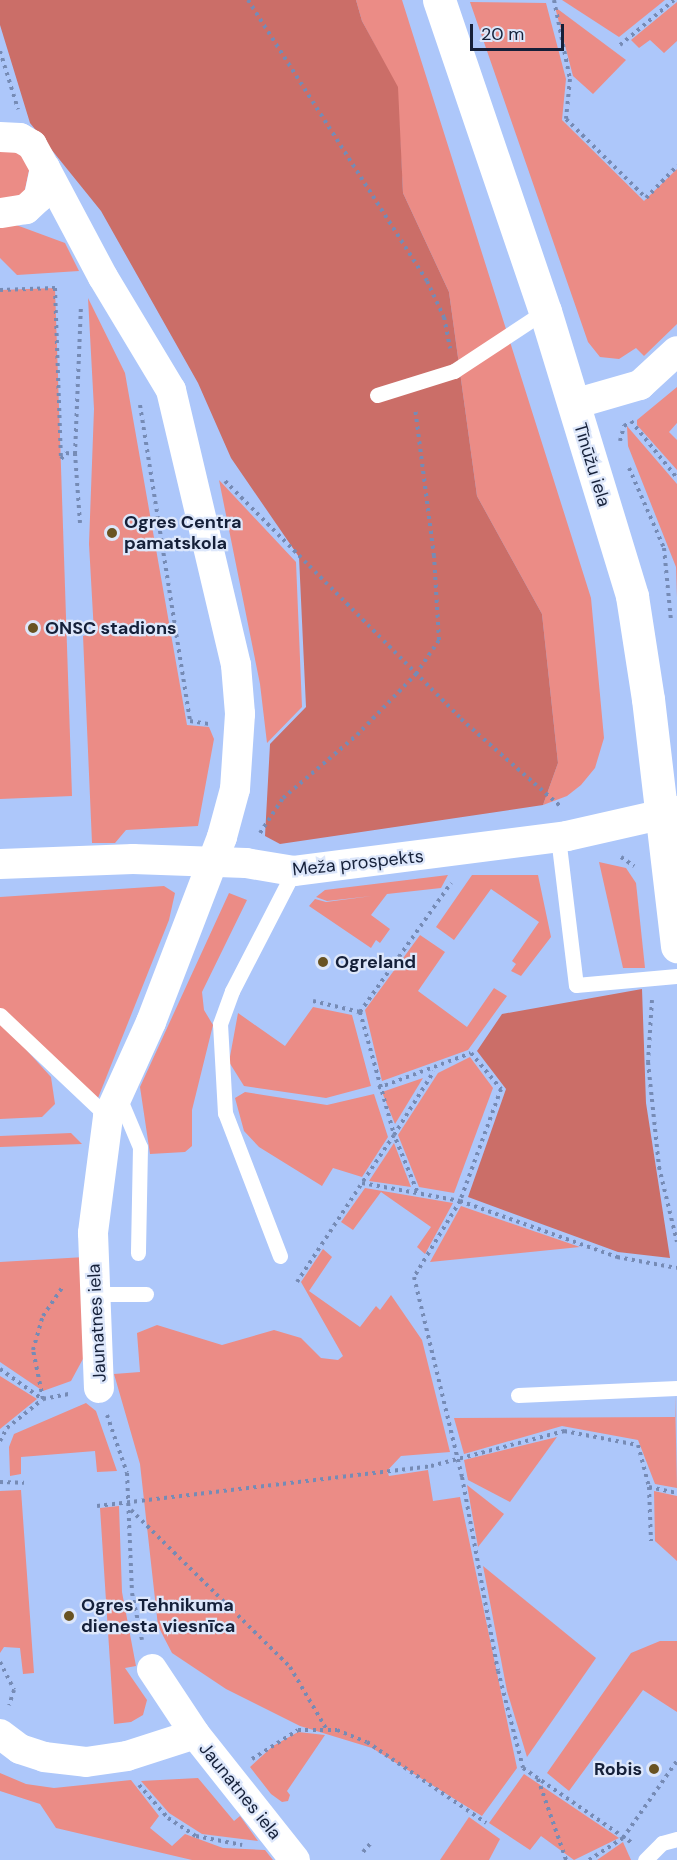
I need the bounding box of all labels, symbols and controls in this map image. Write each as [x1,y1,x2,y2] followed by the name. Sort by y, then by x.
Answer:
[473,12,568,50] scale bar
[481,22,524,46] text: 20 m
[569,421,615,509] street label: Tīnūžu iela
[124,512,242,554] place label: Ogres Centra pamatskola
[105,526,119,540] marker: Ogres Centra pamatskola
[45,617,177,639] place label: ONSC stadions
[26,621,40,635] marker: ONSC stadions
[291,845,425,881] street label: Meža prospekts
[335,951,416,973] place label: Ogreland
[316,955,330,969] marker: Ogreland
[83,1263,111,1383] street label: Jaunatnes iela
[81,1595,235,1638] place label: Ogres Tehnikuma dienesta viesnīca
[62,1609,76,1623] marker: Ogres Tehnikuma dienesta viesnīca
[194,1738,286,1844] street label: Jaunatnes iela
[594,1758,642,1780] place label: Robis
[647,1762,661,1776] marker: Robis

